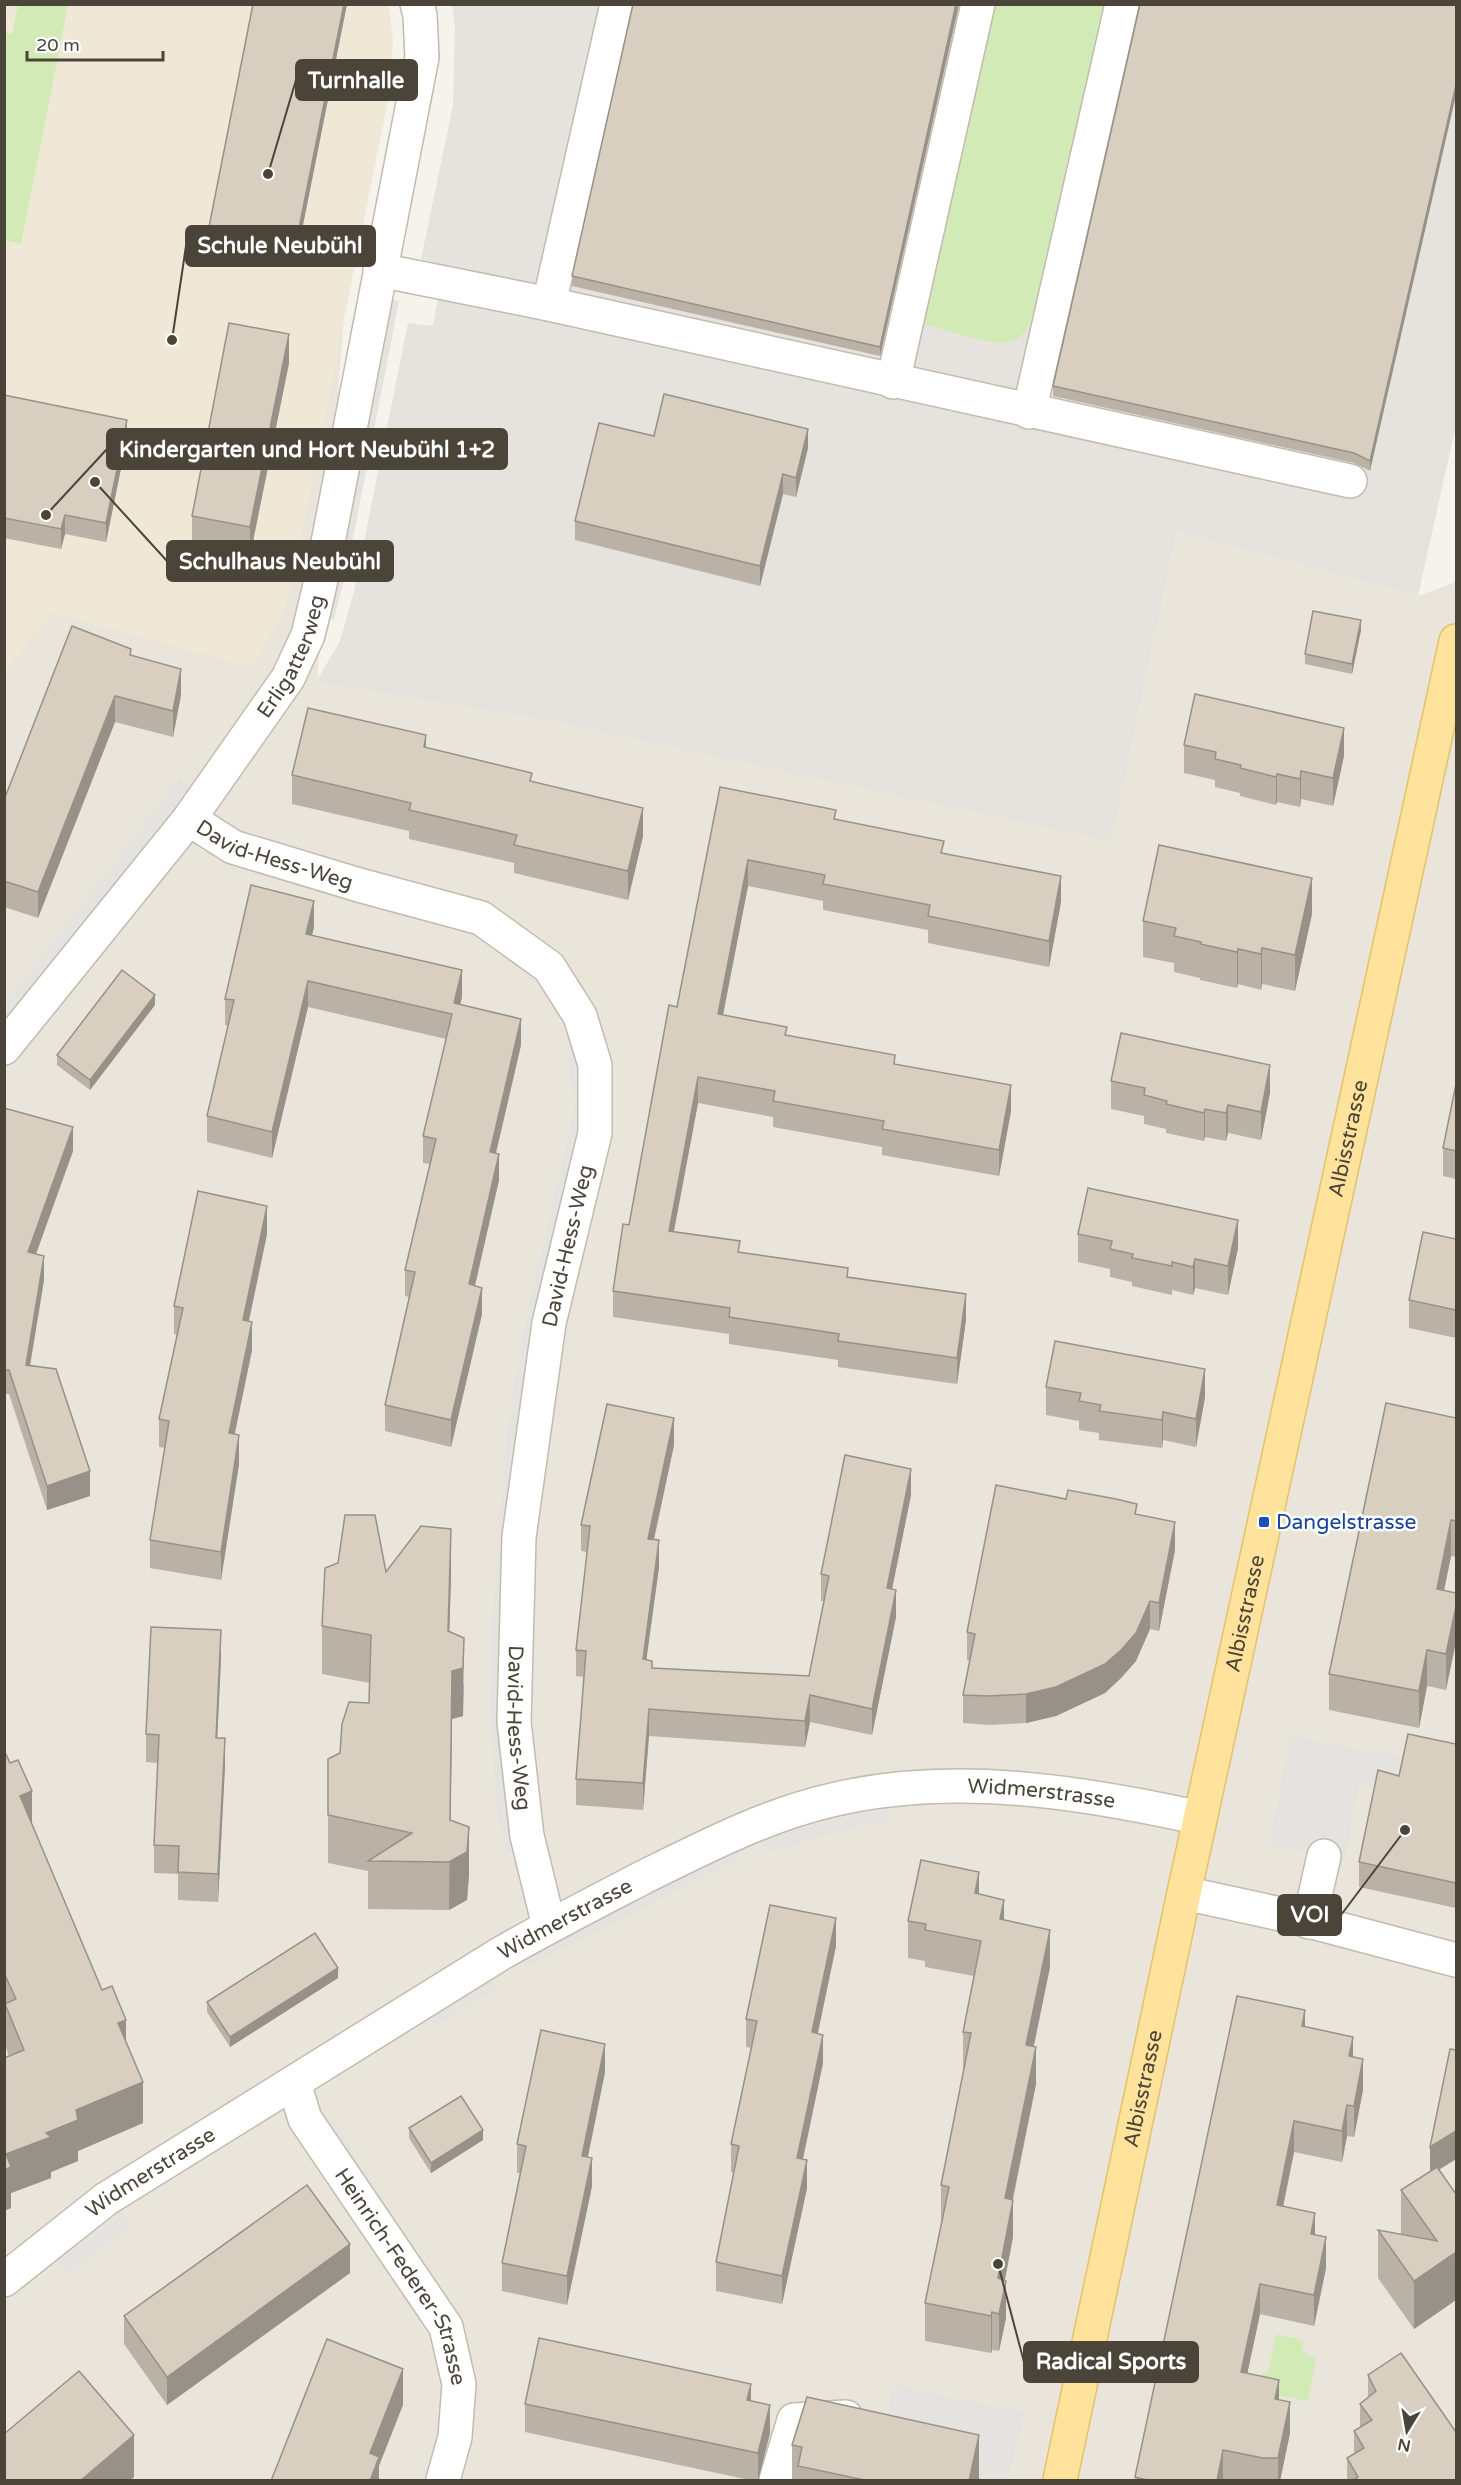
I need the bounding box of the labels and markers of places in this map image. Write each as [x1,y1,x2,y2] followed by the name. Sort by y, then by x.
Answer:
[296,60,417,100] callout: Turnhalle
[186,226,375,266] callout: Schule Neubühl
[107,429,507,469] callout: Kindergarten und Hort Neubühl 1+2
[167,541,393,581] callout: Schulhaus Neubühl
[1276,1510,1417,1535] place label: Dangelstrasse
[1257,1515,1271,1529] marker: Dangelstrasse
[1278,1895,1341,1935] callout: VOI
[1024,2342,1198,2382] callout: Radical Sports

